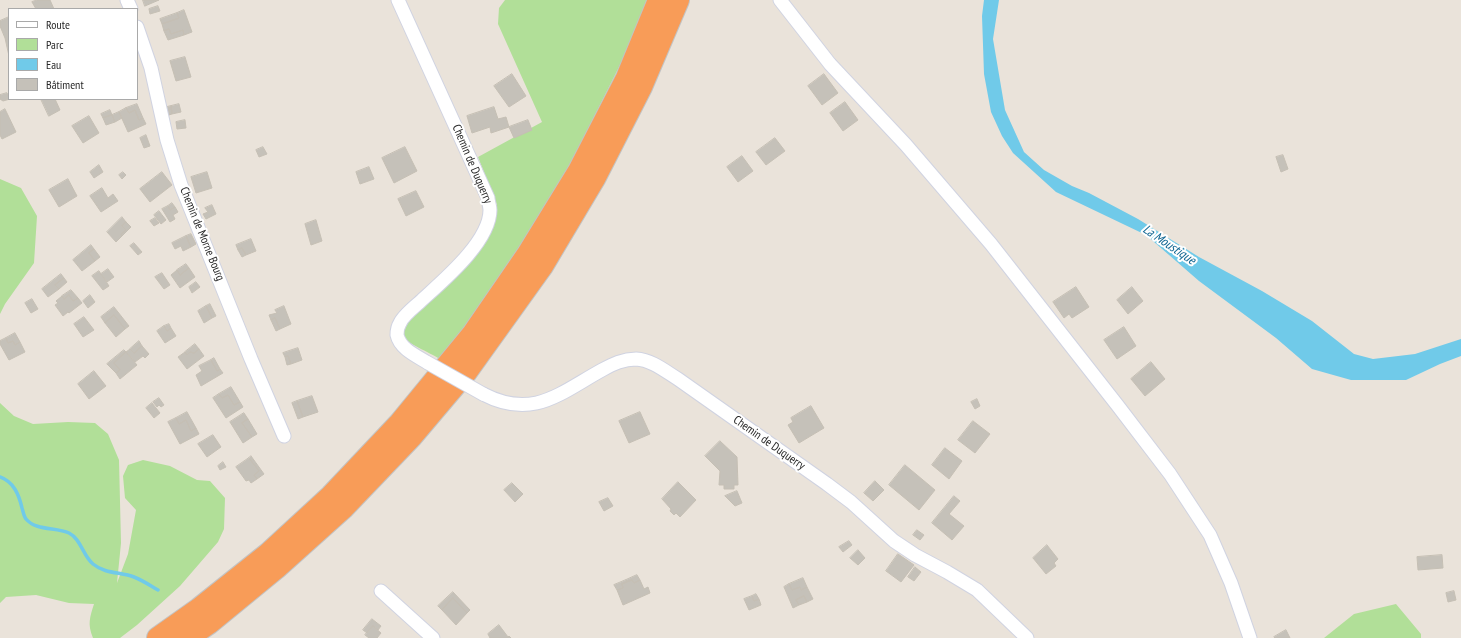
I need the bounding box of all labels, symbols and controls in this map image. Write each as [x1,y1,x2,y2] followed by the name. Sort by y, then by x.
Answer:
[8,8,138,100] legend
[46,17,70,32] text: Route
[46,37,63,52] text: Parc
[46,57,61,72] text: Eau
[46,77,84,92] text: Bâtiment
[449,122,495,206] street label: Chemin de Duquerry
[177,185,227,283] street label: Chemin de Morne Bourg
[1140,222,1198,268] water label: La Moustique
[730,413,808,473] street label: Chemin de Duquerry

